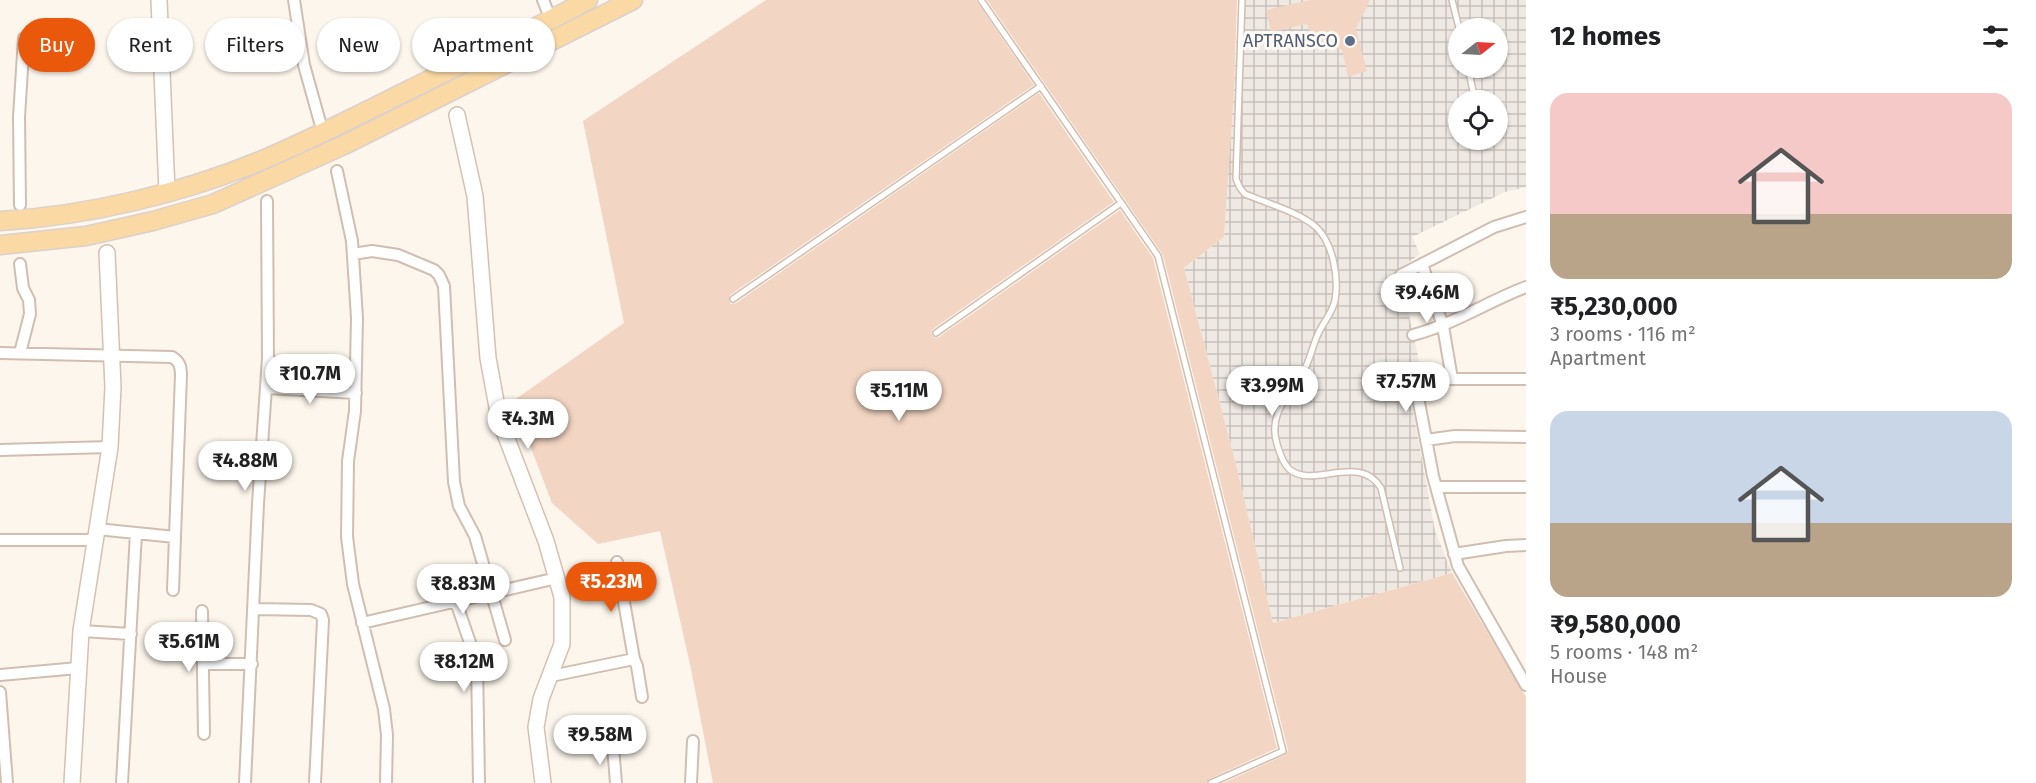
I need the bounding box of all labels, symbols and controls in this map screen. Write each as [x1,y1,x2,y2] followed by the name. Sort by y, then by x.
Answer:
[18,18,95,72] chip: Buy
[107,18,193,72] chip: Rent
[205,18,305,72] chip: Filters
[317,18,400,72] chip: New
[412,18,555,72] chip: Apartment
[1448,18,1508,78] north arrow
[1448,18,1508,150] map controls
[1979,20,2012,53] icon: filters
[1550,21,1661,52] text: 12 homes
[1243,30,1338,52] place label: APTRANSCO
[1343,34,1357,48] marker: APTRANSCO
[1448,90,1508,150] button: locate
[1727,132,1835,240] icon: home
[1378,273,1476,324] pin: ₹9.46M
[1395,280,1459,304] text: ₹9.46M
[1550,291,1678,322] text: ₹5,230,000
[1550,322,1696,346] text: 3 rooms · 116 m²
[1550,346,1646,370] text: Apartment
[261,354,359,405] pin: ₹10.7M
[279,361,341,385] text: ₹10.7M
[1357,362,1455,413] pin: ₹7.57M
[1223,366,1321,417] pin: ₹3.99M
[1376,369,1436,393] text: ₹7.57M
[850,371,948,422] pin: ₹5.11M
[1240,373,1304,397] text: ₹3.99M
[870,378,928,402] text: ₹5.11M
[486,399,570,450] pin: ₹4.3M
[502,406,554,430] text: ₹4.3M
[196,441,294,492] pin: ₹4.88M
[212,448,278,472] text: ₹4.88M
[1727,450,1835,558] icon: home
[562,562,660,613] pin: ₹5.23M
[414,564,512,615] pin: ₹8.83M
[580,569,642,593] text: ₹5.23M
[431,571,495,595] text: ₹8.83M
[1550,609,1681,640] text: ₹9,580,000
[140,622,238,673] pin: ₹5.61M
[158,629,220,653] text: ₹5.61M
[1550,640,1698,664] text: 5 rooms · 148 m²
[415,642,513,693] pin: ₹8.12M
[434,649,494,673] text: ₹8.12M
[1550,664,1607,688] text: House
[551,715,649,766] pin: ₹9.58M
[567,722,633,746] text: ₹9.58M

